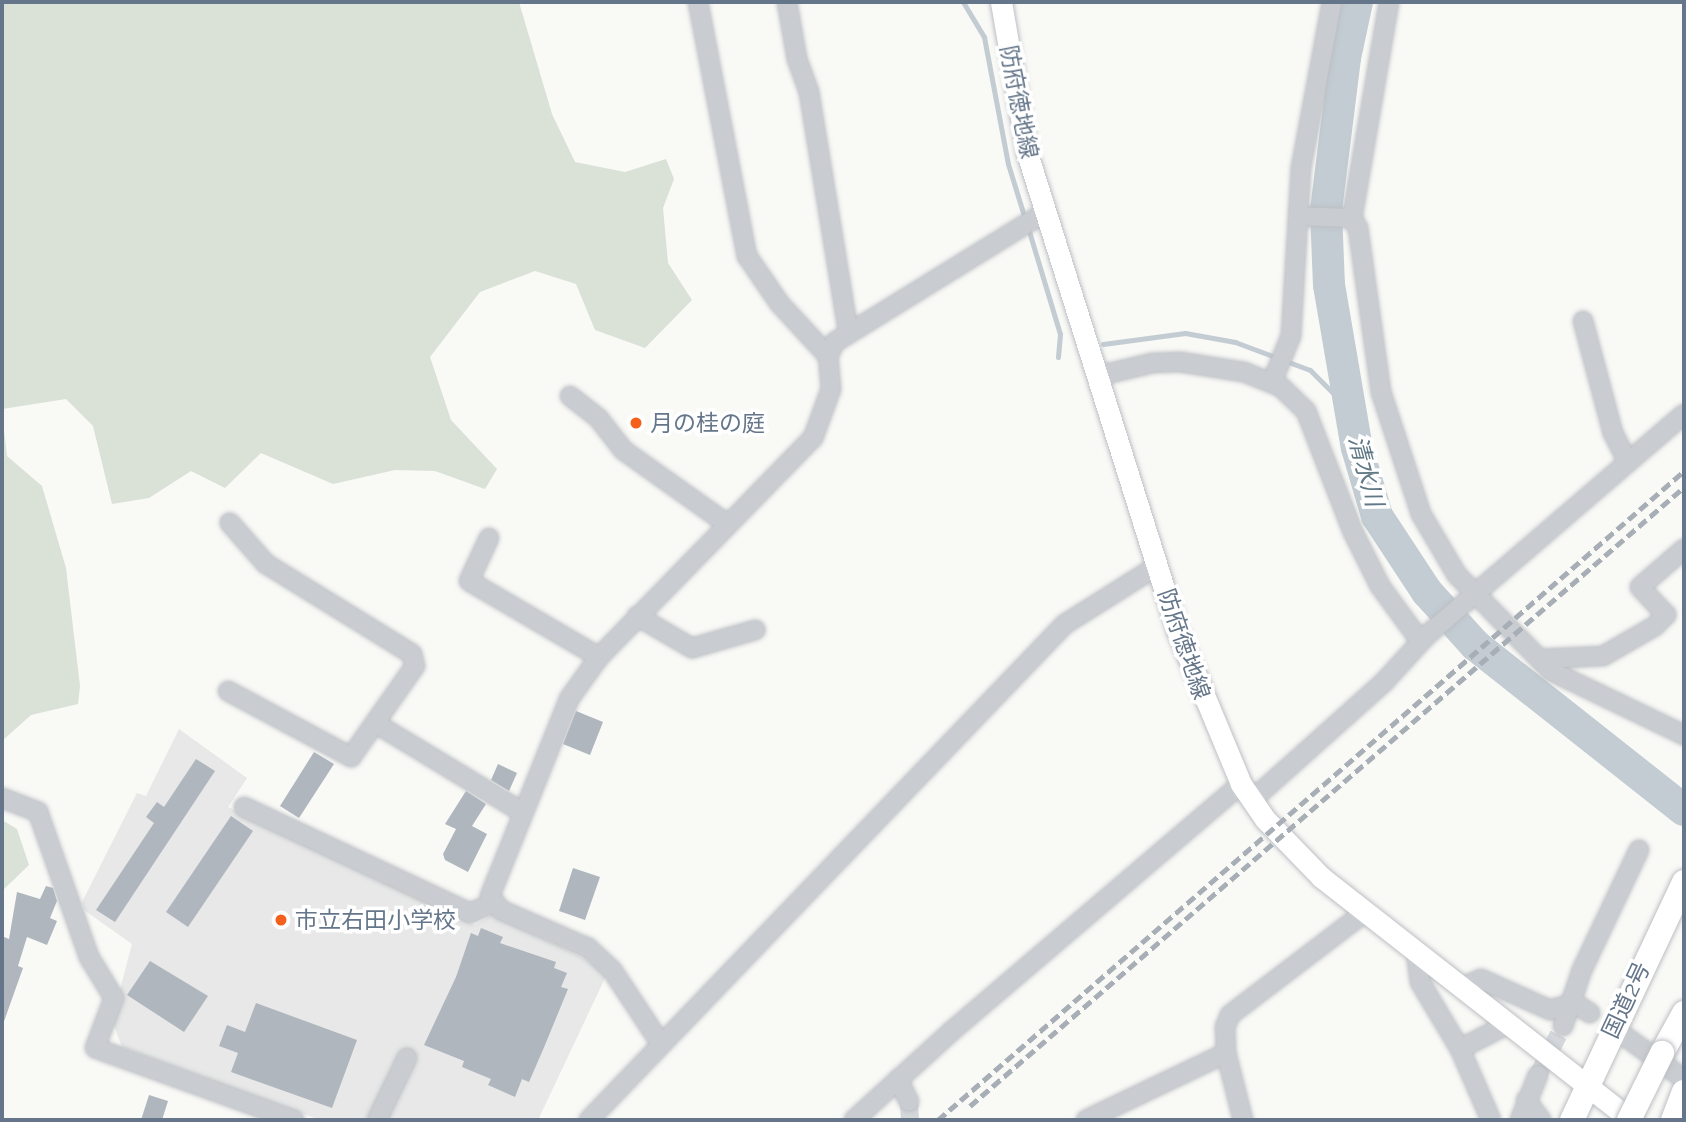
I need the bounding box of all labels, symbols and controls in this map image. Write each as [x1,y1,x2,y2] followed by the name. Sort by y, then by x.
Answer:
[994,43,1044,161] street label: 防府徳地線
[650,409,765,437] place label: 月の桂の庭
[628,415,644,431] marker: 月の桂の庭
[1343,432,1389,510] water label: 清水川
[1152,585,1216,703] street label: 防府徳地線
[295,906,456,934] place label: 市立右田小学校
[273,912,289,928] marker: 市立右田小学校
[1596,957,1656,1043] street label: 国道2号

